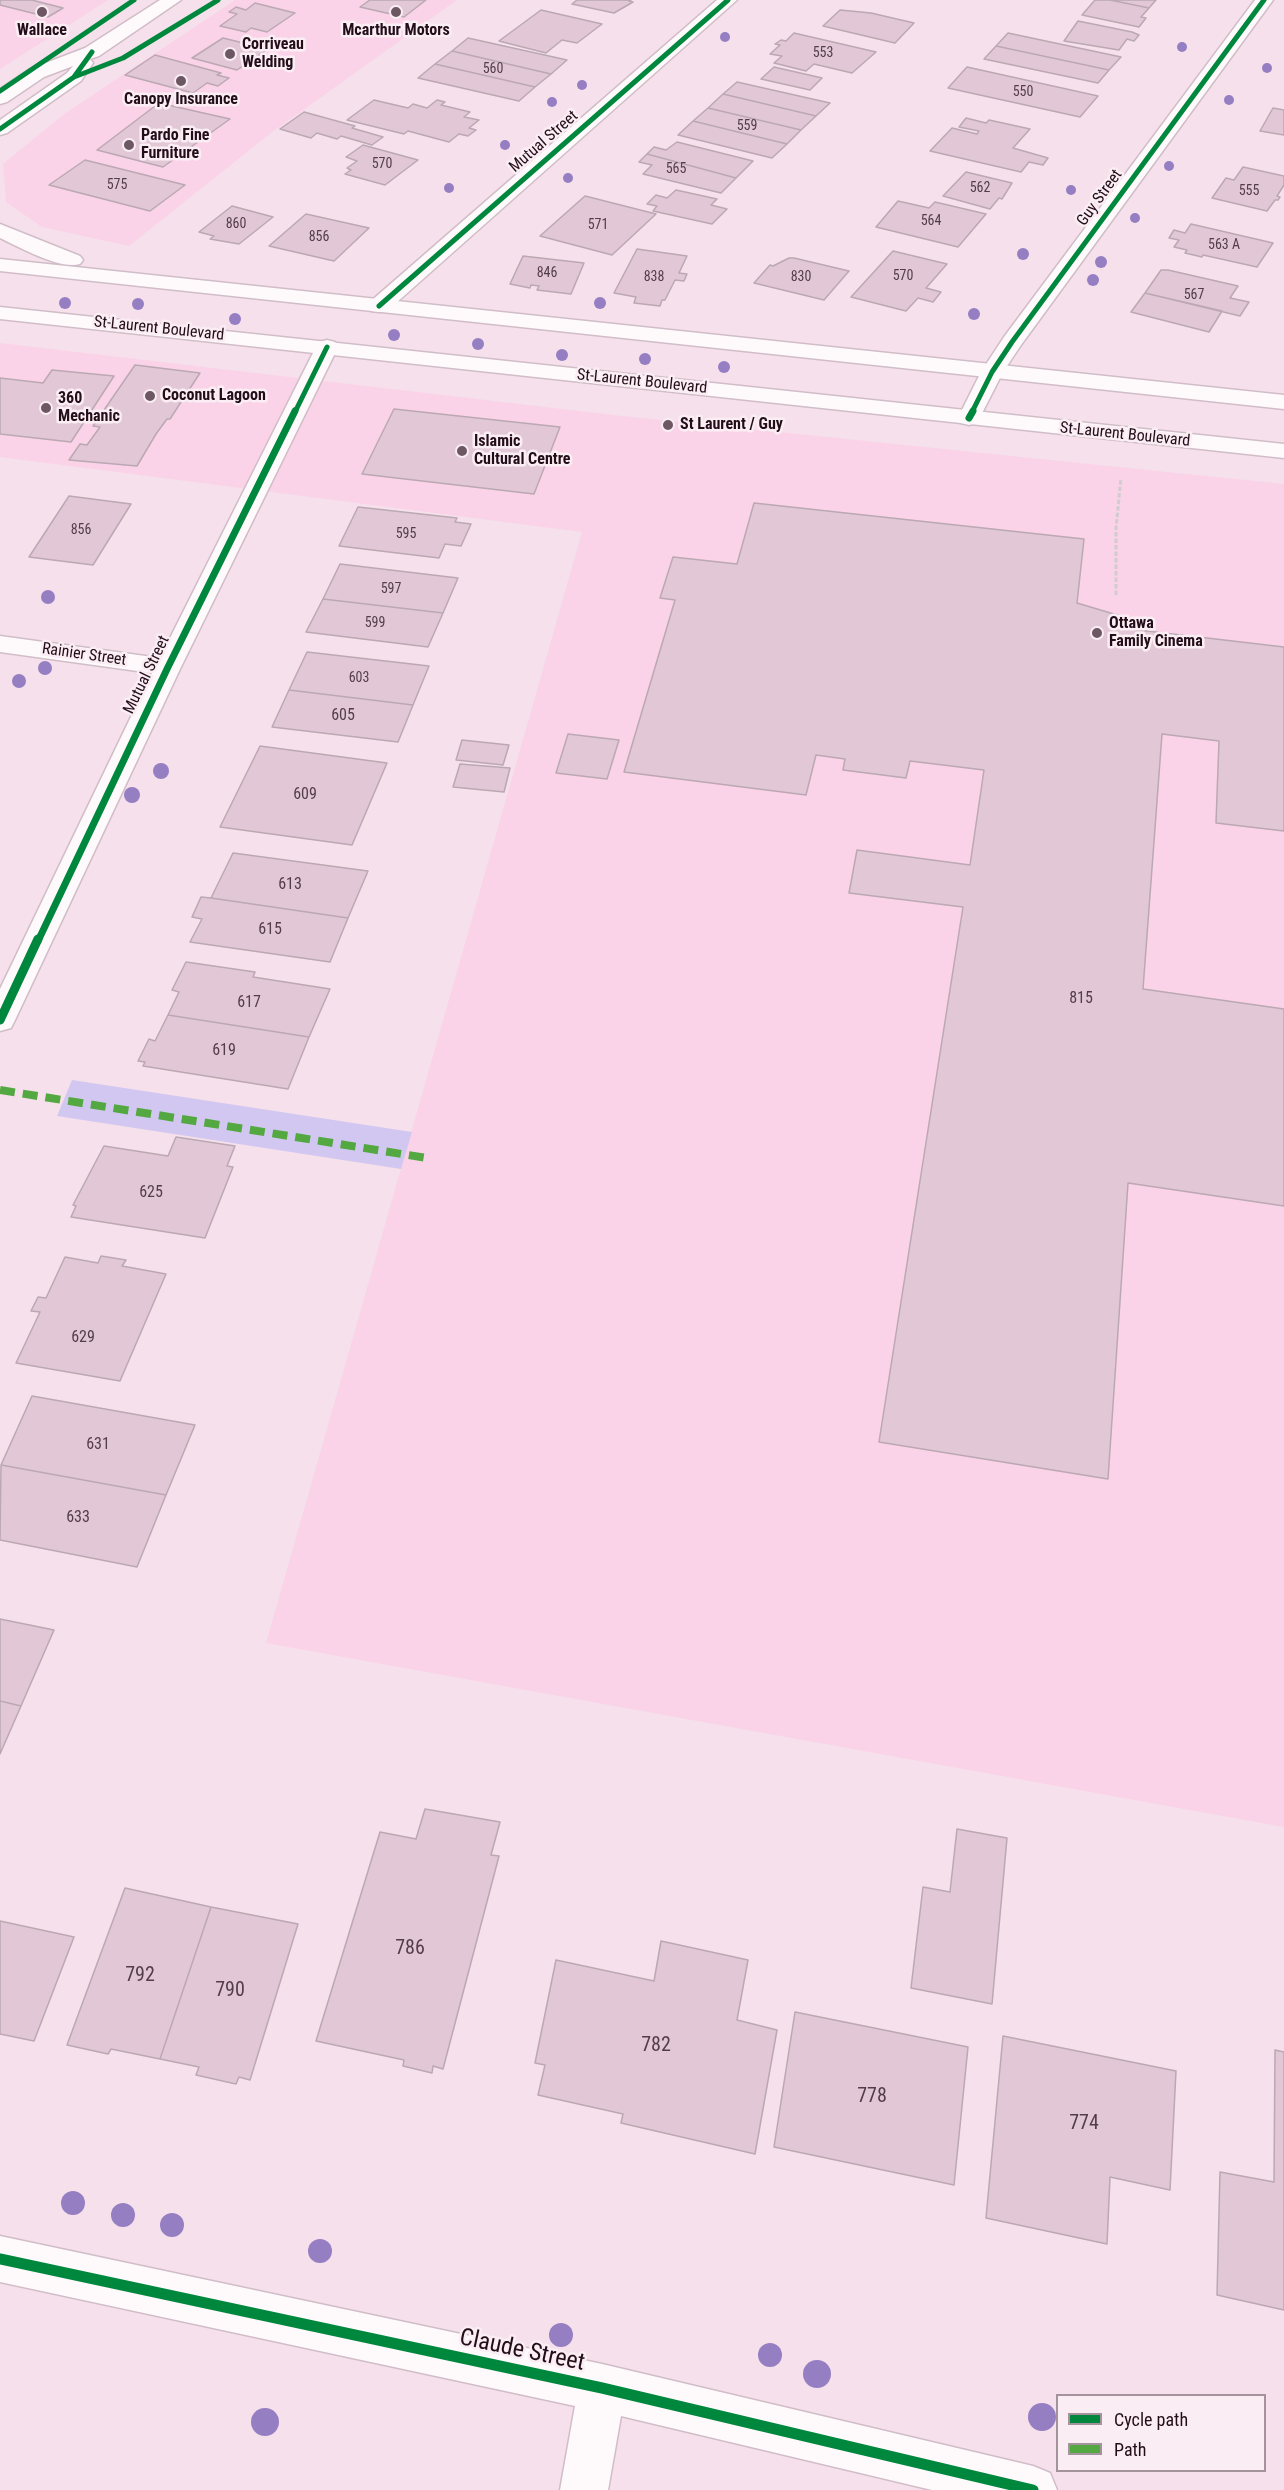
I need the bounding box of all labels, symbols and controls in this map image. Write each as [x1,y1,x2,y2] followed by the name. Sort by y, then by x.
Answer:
[35,5,49,19] marker: Wallace
[389,5,403,19] marker: Mcarthur Motors
[17,21,67,41] place label: Wallace
[342,21,450,41] place label: Mcarthur Motors
[242,35,304,73] place label: Corriveau Welding
[813,45,833,61] house number: 553
[223,47,237,61] marker: Corriveau Welding
[483,61,503,77] house number: 560
[174,74,188,88] marker: Canopy Insurance
[1013,84,1033,100] house number: 550
[124,90,238,110] place label: Canopy Insurance
[506,107,582,177] street label: Mutual Street
[737,118,757,134] house number: 559
[141,126,209,164] place label: Pardo Fine Furniture
[122,138,136,152] marker: Pardo Fine Furniture
[372,156,392,172] house number: 570
[666,161,686,177] house number: 565
[1073,166,1127,230] street label: Guy Street
[107,177,127,193] house number: 575
[970,180,990,196] house number: 562
[1239,183,1259,199] house number: 555
[921,213,941,229] house number: 564
[226,216,246,232] house number: 860
[588,217,608,233] house number: 571
[309,229,329,245] house number: 856
[1208,237,1240,253] house number: 563 A
[537,265,557,281] house number: 846
[893,268,913,284] house number: 570
[644,269,664,285] house number: 838
[791,269,811,285] house number: 830
[1184,287,1204,303] house number: 567
[93,313,225,345] street label: St-Laurent Boulevard
[576,366,708,398] street label: St-Laurent Boulevard
[162,386,266,406] place label: Coconut Lagoon
[58,389,120,427] place label: 360 Mechanic
[143,389,157,403] marker: Coconut Lagoon
[39,401,53,415] marker: 360 Mechanic
[680,415,783,435] place label: St Laurent / Guy
[661,418,675,432] marker: St Laurent / Guy
[1059,419,1191,451] street label: St-Laurent Boulevard
[474,432,570,470] place label: Islamic Cultural Centre
[455,444,469,458] marker: Islamic Cultural Centre
[71,522,91,538] house number: 856
[396,526,416,542] house number: 595
[381,581,401,597] house number: 597
[1109,614,1203,652] place label: Ottawa Family Cinema
[365,615,385,631] house number: 599
[1090,626,1104,640] marker: Ottawa Family Cinema
[120,633,174,717] street label: Mutual Street
[41,640,127,670] street label: Rainier Street
[349,670,369,686] house number: 603
[331,706,355,726] house number: 605
[293,785,317,805] house number: 609
[278,875,302,895] house number: 613
[258,920,282,940] house number: 615
[1069,989,1093,1009] house number: 815
[237,993,261,1013] house number: 617
[212,1041,236,1061] house number: 619
[139,1183,163,1203] house number: 625
[71,1328,95,1348] house number: 629
[86,1435,110,1455] house number: 631
[66,1508,90,1528] house number: 633
[395,1937,425,1961] house number: 786
[125,1964,155,1988] house number: 792
[215,1979,245,2003] house number: 790
[641,2034,671,2058] house number: 782
[857,2085,887,2109] house number: 778
[1069,2112,1099,2136] house number: 774
[457,2324,587,2378] street label: Claude Street
[1056,2394,1266,2472] legend
[1114,2409,1188,2430] text: Cycle path
[1114,2439,1147,2460] text: Path

